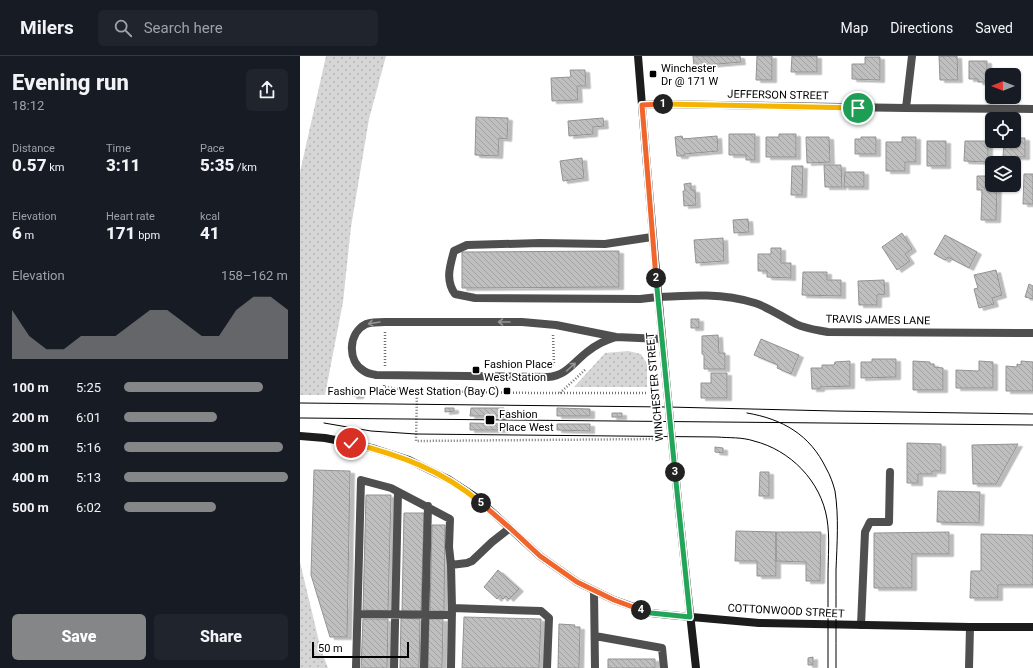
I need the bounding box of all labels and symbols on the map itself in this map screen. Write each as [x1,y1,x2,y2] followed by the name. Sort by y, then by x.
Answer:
[661,62,719,88] place label: Winchester Dr @ 171 W
[985,68,1021,104] north arrow
[648,69,658,79] marker: Winchester Dr @ 171 W
[727,88,829,102] street label: JEFFERSON STREET
[841,91,875,125] pin
[653,94,673,114] pin: 1
[646,268,666,288] pin: 2
[825,313,931,327] street label: TRAVIS JAMES LANE
[498,318,511,326] one-way arrow
[368,319,381,327] one-way arrow
[644,331,666,442] street label: WINCHESTER STREET
[484,358,553,384] place label: Fashion Place West Station
[565,362,576,371] one-way arrow
[471,365,481,375] marker: Fashion Place West Station
[328,385,499,398] place label: Fashion Place West Station (Bay C)
[502,386,512,396] marker: Fashion Place West Station (Bay C)
[499,408,554,434] place label: Fashion Place West
[484,414,496,426] marker: Fashion Place West
[334,426,368,460] pin
[665,462,685,482] pin: 3
[471,493,491,513] pin: 5
[631,600,651,620] pin: 4
[727,601,845,621] street label: COTTONWOOD STREET
[312,640,409,659] scale bar

